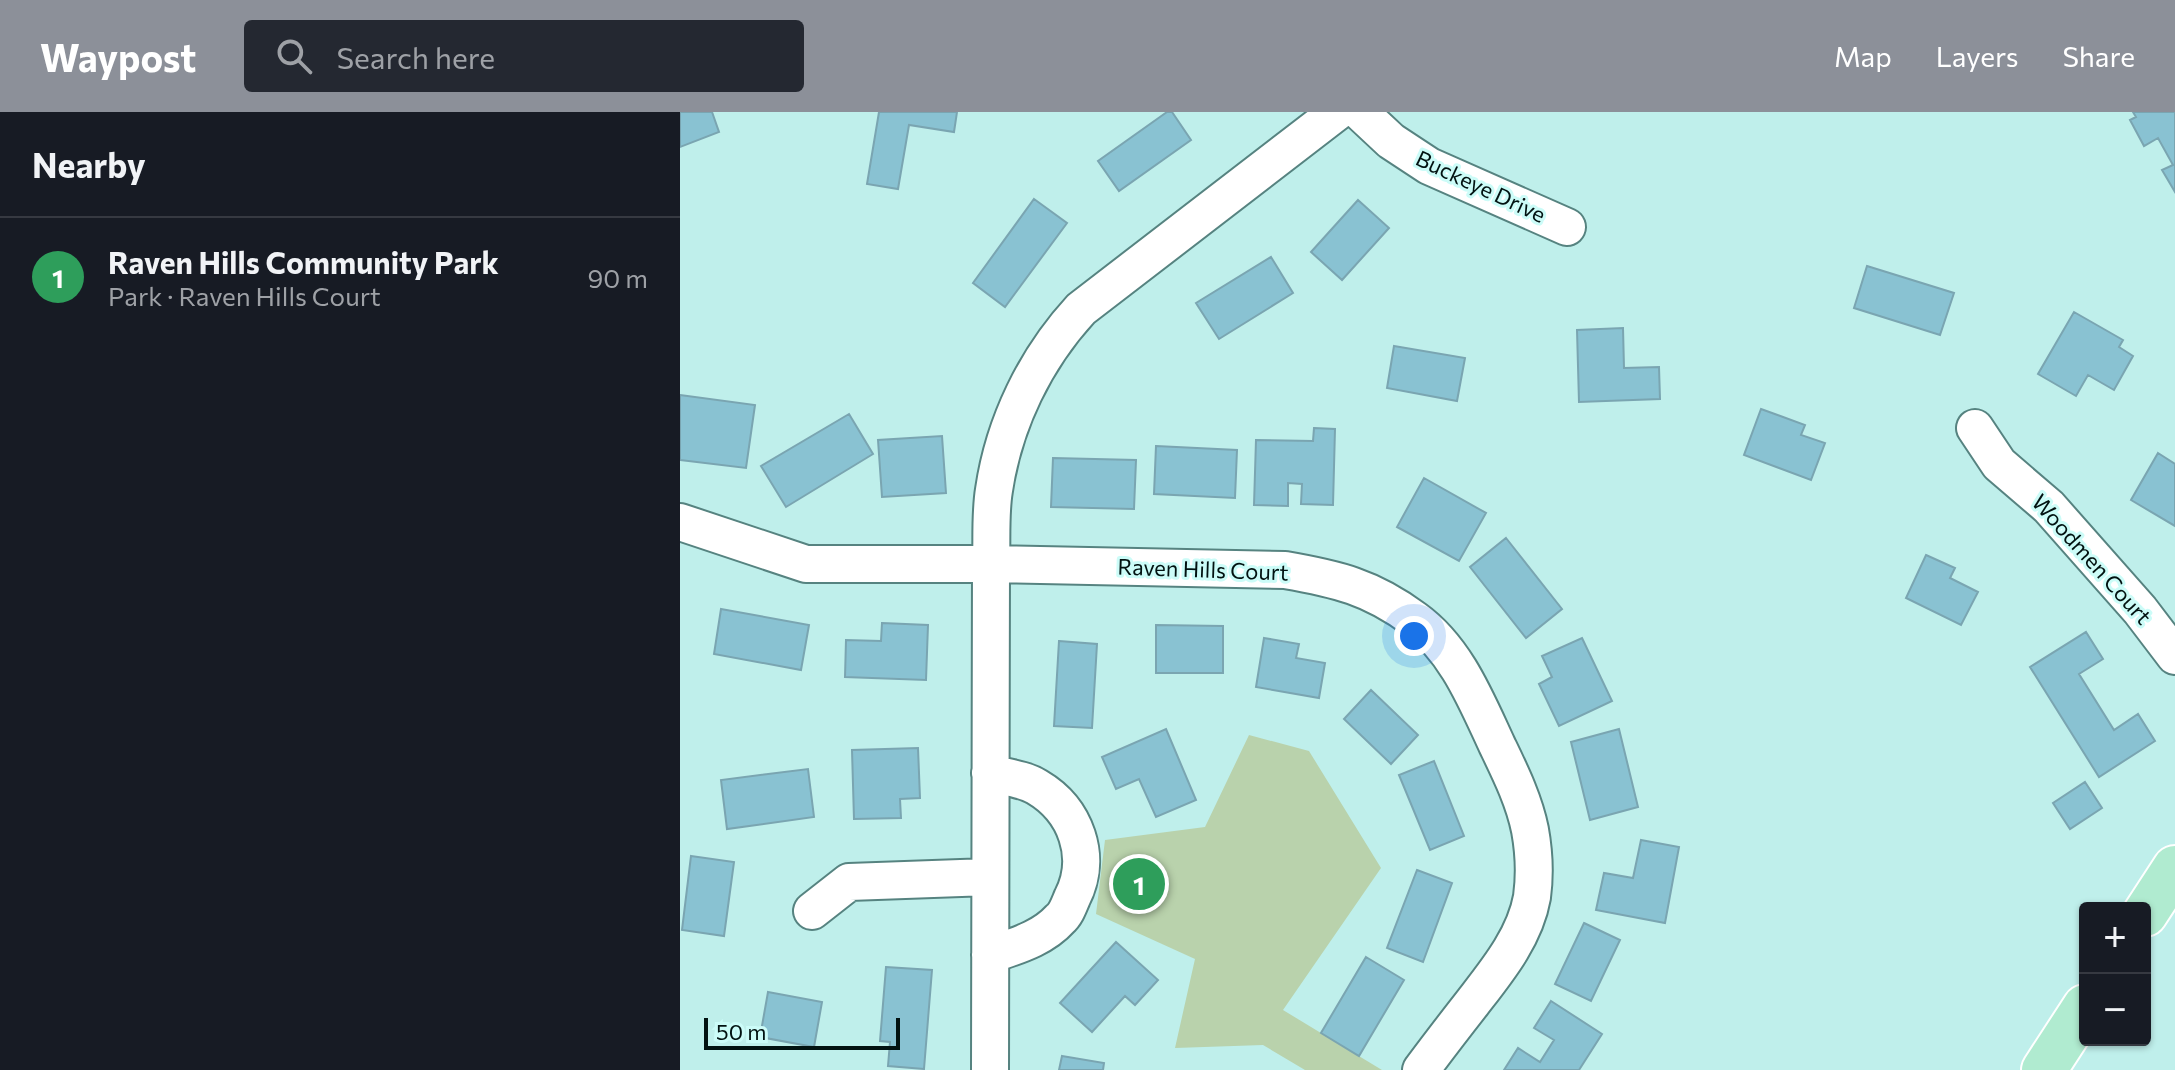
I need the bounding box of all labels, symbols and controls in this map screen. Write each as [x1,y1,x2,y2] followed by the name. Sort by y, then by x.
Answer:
[244,20,804,92] search box
[40,33,196,80] text: Waypost
[272,34,316,78] icon: search
[336,38,495,75] text: Search here
[1834,39,1892,73] text: Map
[1936,39,2018,73] text: Layers
[2062,39,2135,73] text: Share
[32,143,146,185] text: Nearby
[1412,144,1550,228] street label: Buckeye Drive
[108,243,499,280] text: Raven Hills Community Park
[52,262,64,293] text: 1
[588,262,648,293] text: 90 m
[108,280,381,311] text: Park · Raven Hills Court
[2026,488,2158,630] street label: Woodmen Court
[1117,553,1289,585] street label: Raven Hills Court
[1394,616,1434,656] your location
[1113,854,1165,914] pin: 1
[2079,902,2151,1046] map controls
[2079,902,2151,974] button: +
[2079,974,2151,1046] button: −
[704,1014,900,1050] scale bar
[716,1018,766,1045] text: 50 m

